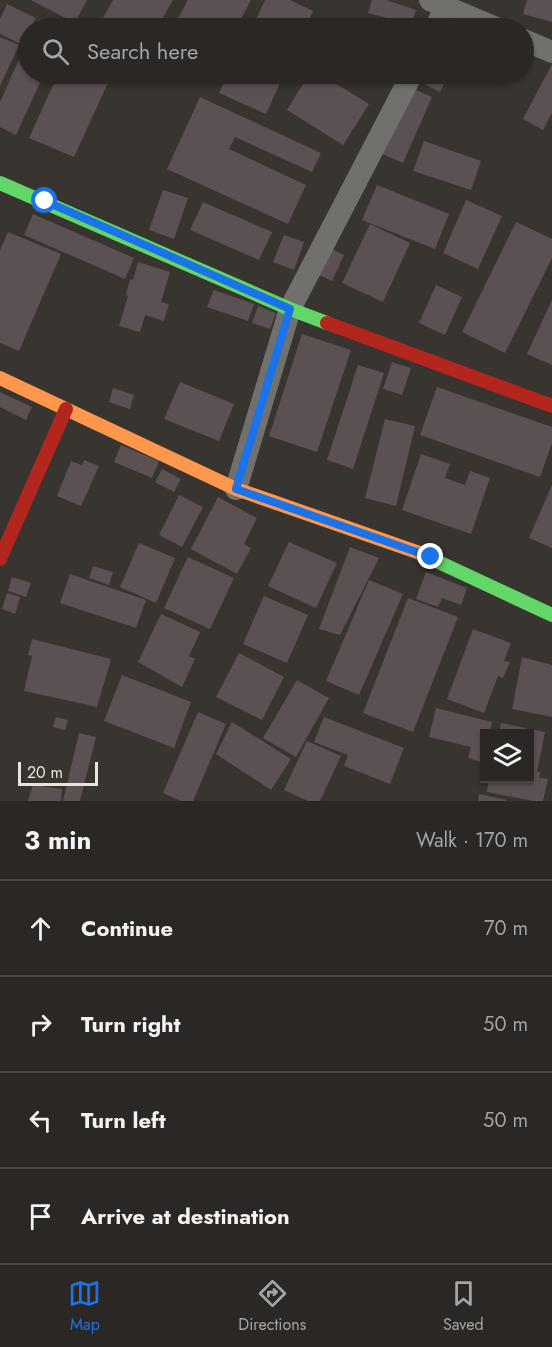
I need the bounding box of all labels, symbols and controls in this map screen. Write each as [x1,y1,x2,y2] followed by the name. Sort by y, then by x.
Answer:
[18,18,534,84] search box
[39,35,72,68] icon: search
[87,35,198,67] text: Search here
[31,187,57,213] route start
[417,543,443,569] route end
[480,729,534,783] map controls
[480,729,534,783] button: layers
[18,759,98,786] scale bar
[27,761,63,784] text: 20 m
[24,821,91,859] text: 3 min
[416,826,528,855] text: Walk · 170 m
[24,912,57,945] icon: ahead
[81,912,173,944] text: Continue
[484,914,528,943] text: 70 m
[24,1008,57,1041] icon: right
[81,1008,181,1040] text: Turn right
[483,1010,528,1039] text: 50 m
[24,1104,57,1137] icon: left
[81,1104,166,1136] text: Turn left
[483,1106,528,1135] text: 50 m
[24,1200,57,1233] icon: arrive
[81,1200,290,1232] text: Arrive at destination
[68,1277,101,1336] tab: Map
[238,1277,306,1336] tab: Directions
[443,1277,484,1336] tab: Saved

